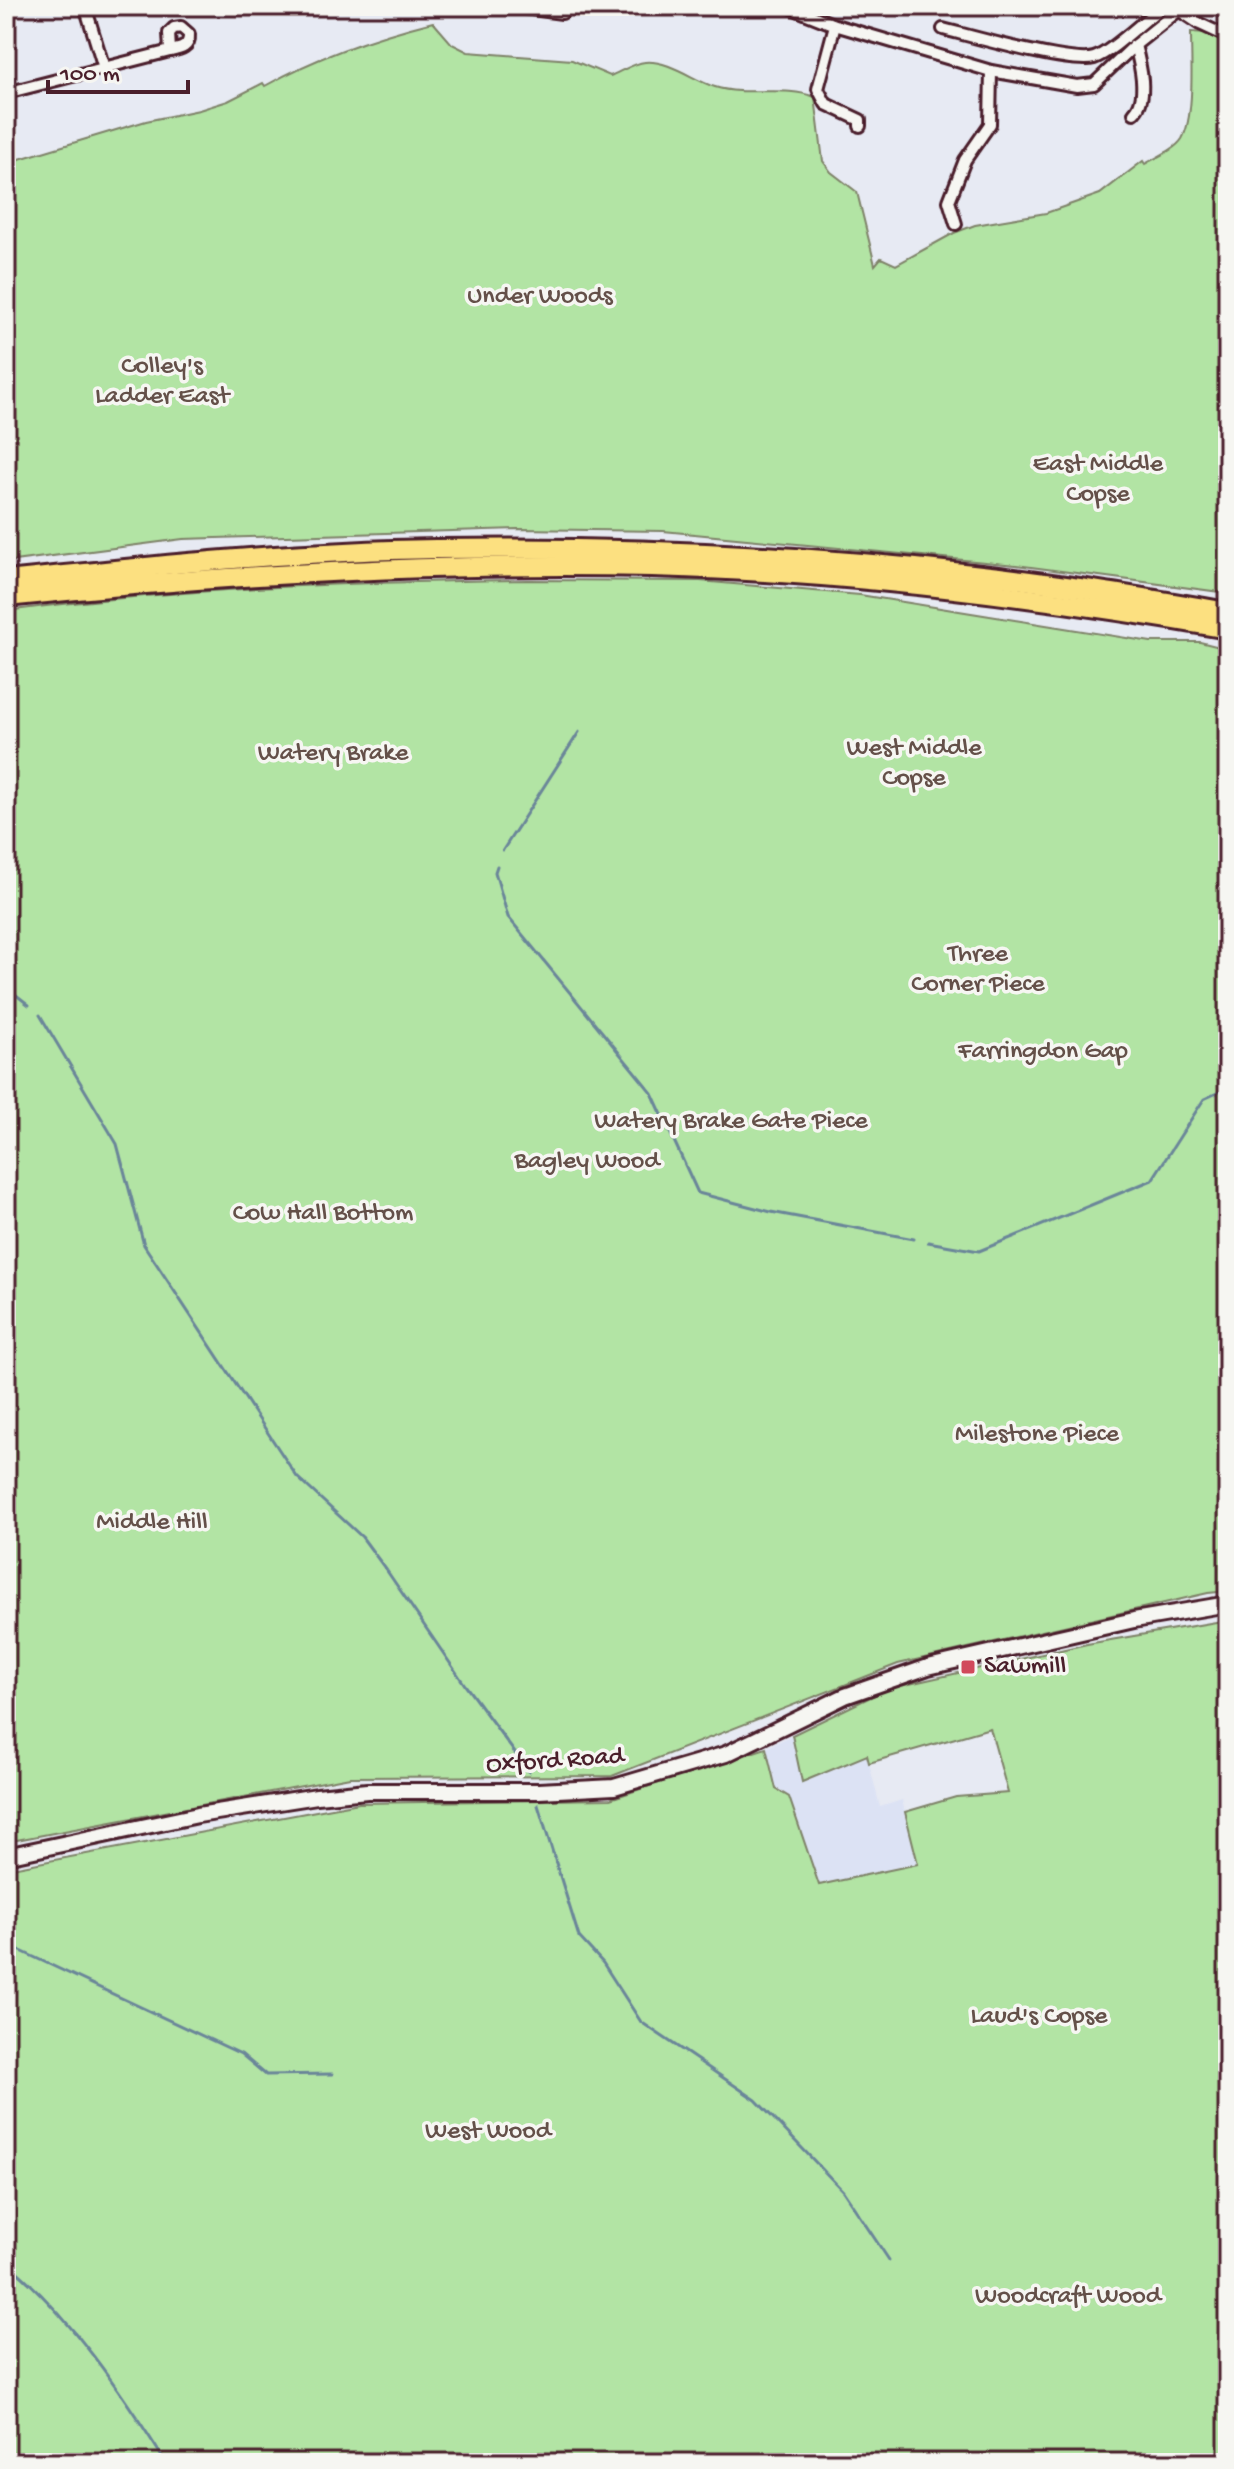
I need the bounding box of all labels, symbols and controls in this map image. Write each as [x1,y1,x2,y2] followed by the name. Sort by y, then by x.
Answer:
[48,44,188,94] scale bar
[59,61,120,90] text: 100 m
[467,282,614,313] park label: Under Woods
[95,352,231,413] park label: Colley's Ladder East
[1033,450,1164,511] park label: East Middle Copse
[846,734,982,795] park label: West Middle Copse
[258,739,409,770] park label: Watery Brake
[911,940,1045,1001] park label: Three Corner Piece
[957,1037,1128,1068] park label: Farringdon Gap
[594,1107,868,1138] park label: Watery Brake Gate Piece
[514,1147,661,1178] park label: Bagley Wood
[233,1199,413,1230] park label: Cow Hall Bottom
[955,1420,1120,1451] park label: Milestone Piece
[96,1508,208,1539] park label: Middle Hill
[984,1652,1066,1683] place label: Sawmill
[959,1658,977,1676] marker: Sawmill
[485,1742,627,1782] street label: Oxford Road
[970,2002,1108,2033] park label: Laud's Copse
[425,2117,553,2148] park label: West Wood
[975,2282,1163,2313] park label: Woodcraft Wood

